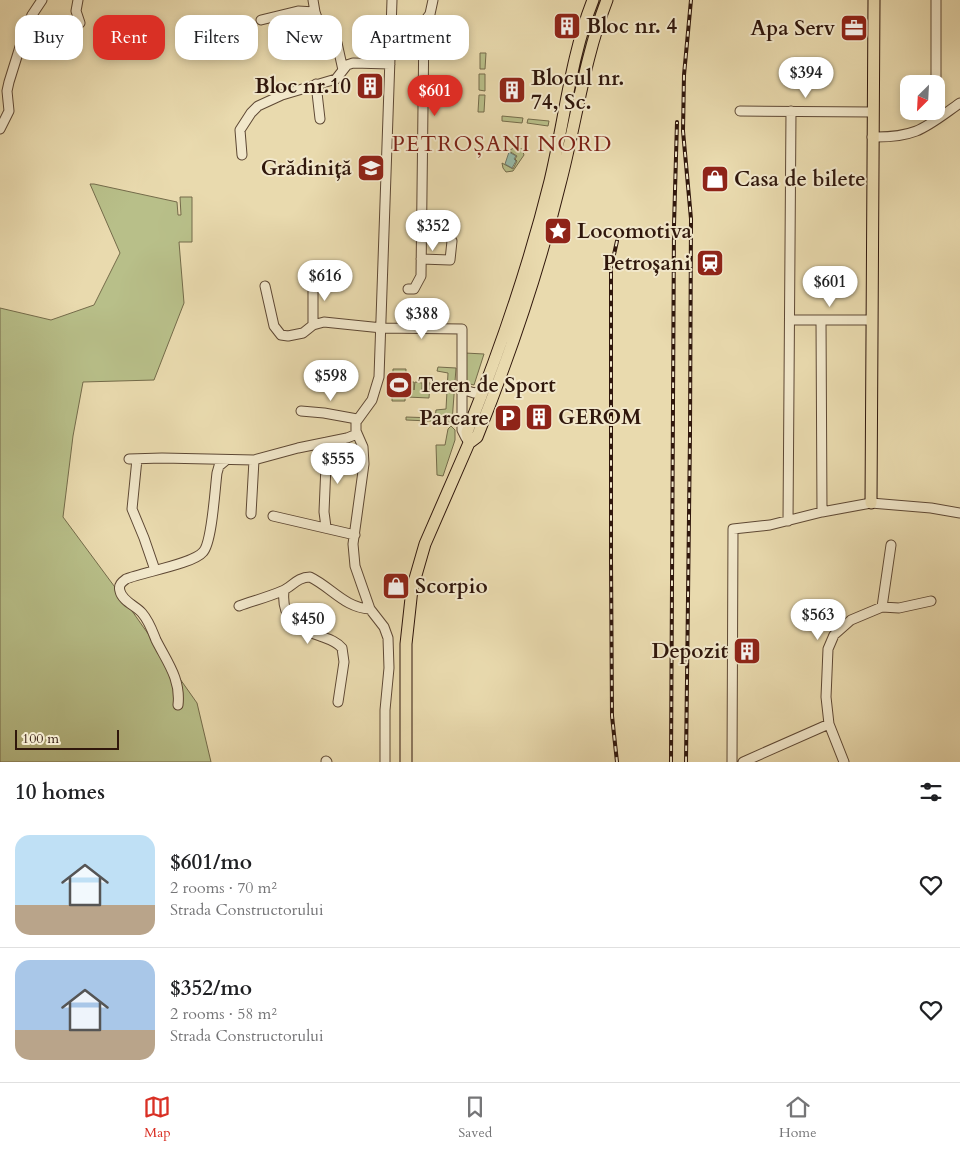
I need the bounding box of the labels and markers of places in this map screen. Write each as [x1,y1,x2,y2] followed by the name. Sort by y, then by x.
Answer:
[552,11,582,41] building icon: Bloc nr. 4
[586,12,678,41] place label: Bloc nr. 4
[839,13,869,43] office icon: Apa Serv
[750,14,835,43] place label: Apa Serv
[776,56,836,99] pin: $394
[531,64,624,117] place label: Blocul nr. 74, Sc.
[355,71,385,101] building icon: Bloc nr.10
[255,72,351,101] place label: Bloc nr.10
[405,74,465,117] pin: $601
[497,75,527,105] building icon: Blocul nr. 74, Sc.
[356,153,386,183] school or university icon: Grădiniță
[261,154,353,183] place label: Grădiniță
[700,164,730,194] shop icon: Casa de bilete
[734,165,866,194] place label: Casa de bilete
[403,210,463,252] pin: $352
[543,216,573,246] place icon: Locomotiva
[577,217,693,246] place label: Locomotiva
[695,248,725,278] station icon: Petroșani
[602,249,691,278] place label: Petroșani
[295,260,355,302] pin: $616
[800,266,860,308] pin: $601
[392,298,452,340] pin: $388
[301,360,361,402] pin: $598
[384,370,414,400] sports icon: Teren de Sport
[418,371,556,400] place label: Teren de Sport
[524,402,554,432] building icon: GEROM
[493,403,523,433] parking icon: Parcare
[558,403,642,432] place label: GEROM
[419,404,489,433] place label: Parcare
[308,442,368,485] pin: $555
[381,571,411,601] shop icon: Scorpio
[415,572,488,601] place label: Scorpio
[788,598,848,641] pin: $563
[278,602,338,645] pin: $450
[732,636,762,666] building icon: Depozit
[651,637,729,666] place label: Depozit

